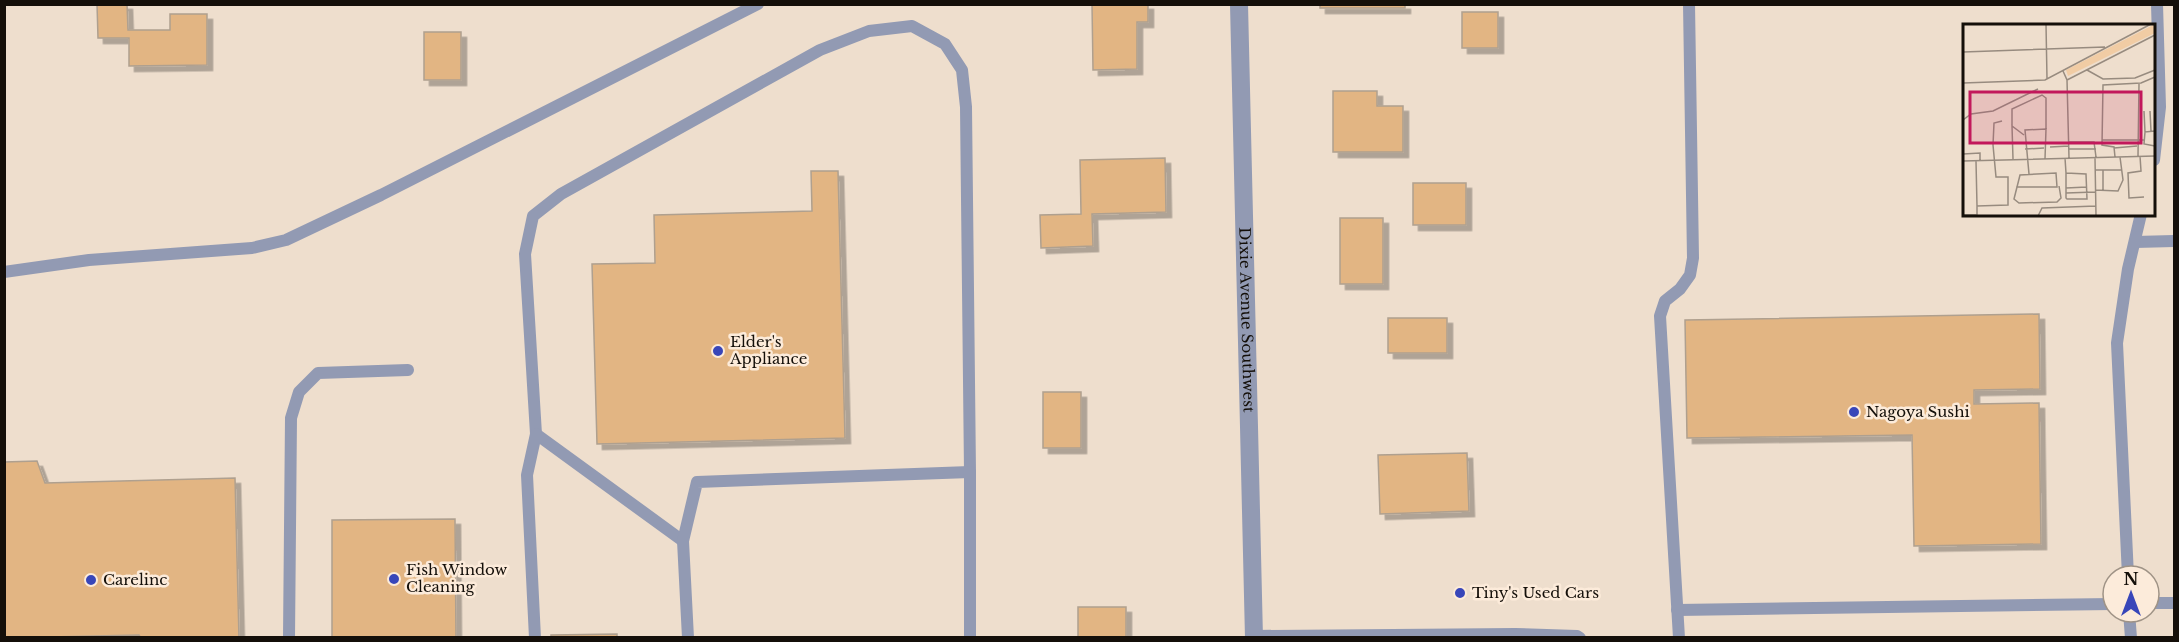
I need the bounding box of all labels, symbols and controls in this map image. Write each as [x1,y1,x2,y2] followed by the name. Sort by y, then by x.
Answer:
[1963,24,2155,216] inset map
[1235,227,1259,413] street label: Dixie Avenue Southwest
[729,332,807,368] place label: Elder's Appliance
[711,344,725,358] marker: Elder's Appliance
[1866,402,1970,421] place label: Nagoya Sushi
[1847,405,1861,419] marker: Nagoya Sushi
[406,560,508,596] place label: Fish Window Cleaning
[2101,564,2161,624] north arrow
[2123,569,2139,589] text: N
[103,570,167,589] place label: Carelinc
[387,572,401,586] marker: Fish Window Cleaning
[84,573,98,587] marker: Carelinc
[1472,583,1599,602] place label: Tiny's Used Cars
[1453,586,1467,600] marker: Tiny's Used Cars

